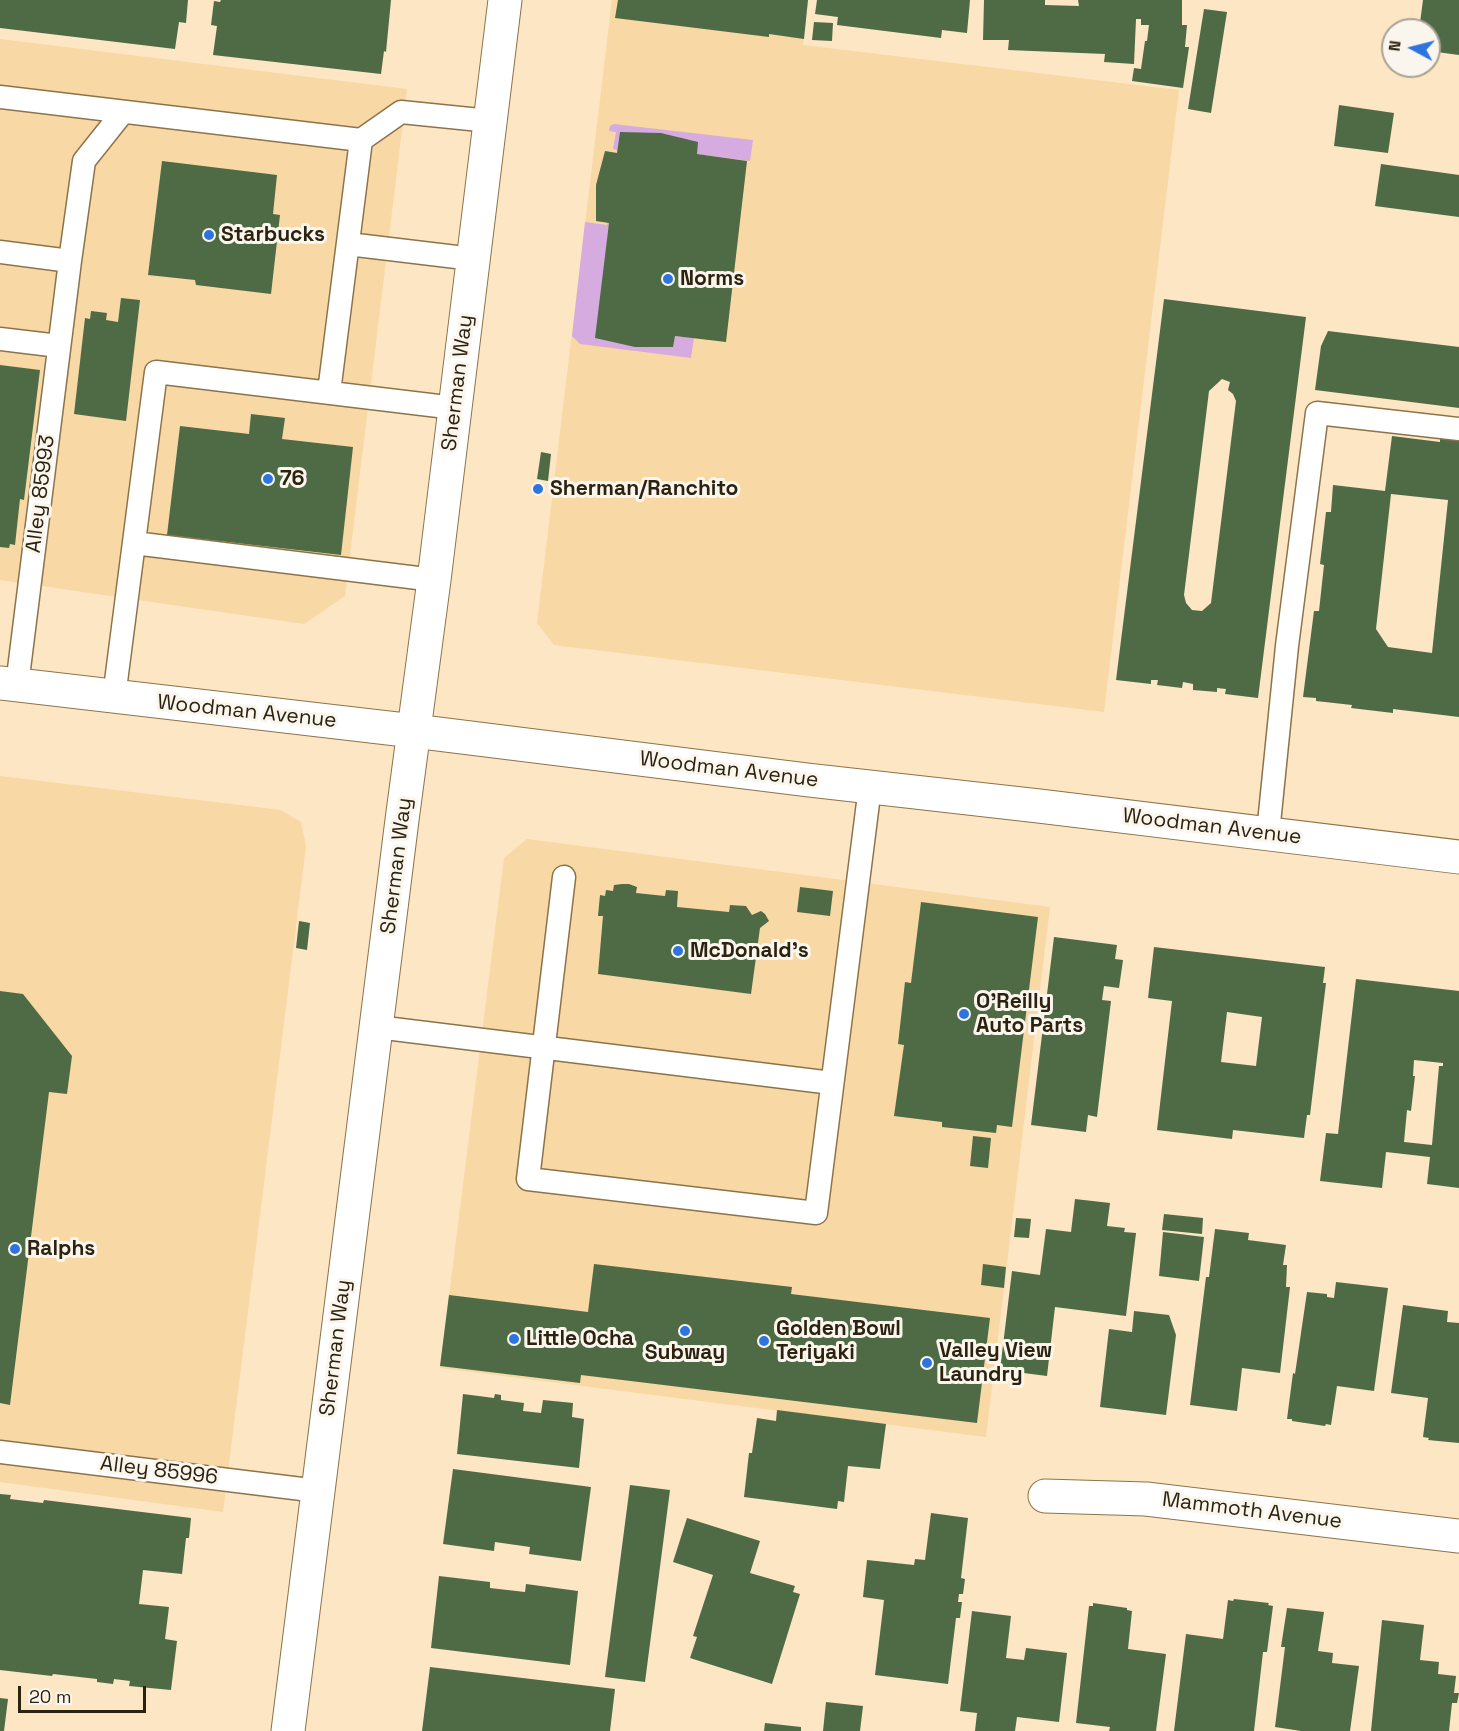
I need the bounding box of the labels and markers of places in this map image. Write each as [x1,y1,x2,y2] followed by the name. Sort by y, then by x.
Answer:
[221,222,325,248] place label: Starbucks
[202,228,216,242] marker: Starbucks
[680,266,744,292] place label: Norms
[661,272,675,286] marker: Norms
[280,466,305,492] place label: 76
[261,472,275,486] marker: 76
[550,476,738,502] place label: Sherman/Ranchito
[531,482,545,496] marker: Sherman/Ranchito
[690,938,809,964] place label: McDonald's
[671,944,685,958] marker: McDonald's
[976,989,1083,1039] place label: O'Reilly Auto Parts
[957,1007,971,1021] marker: O'Reilly Auto Parts
[27,1236,95,1262] place label: Ralphs
[8,1242,22,1256] marker: Ralphs
[776,1316,901,1366] place label: Golden Bowl Teriyaki
[678,1324,692,1338] marker: Subway
[526,1326,634,1352] place label: Little Ocha
[507,1332,521,1346] marker: Little Ocha
[757,1334,771,1348] marker: Golden Bowl Teriyaki
[939,1338,1052,1388] place label: Valley View Laundry
[645,1340,725,1366] place label: Subway
[920,1356,934,1370] marker: Valley View Laundry

